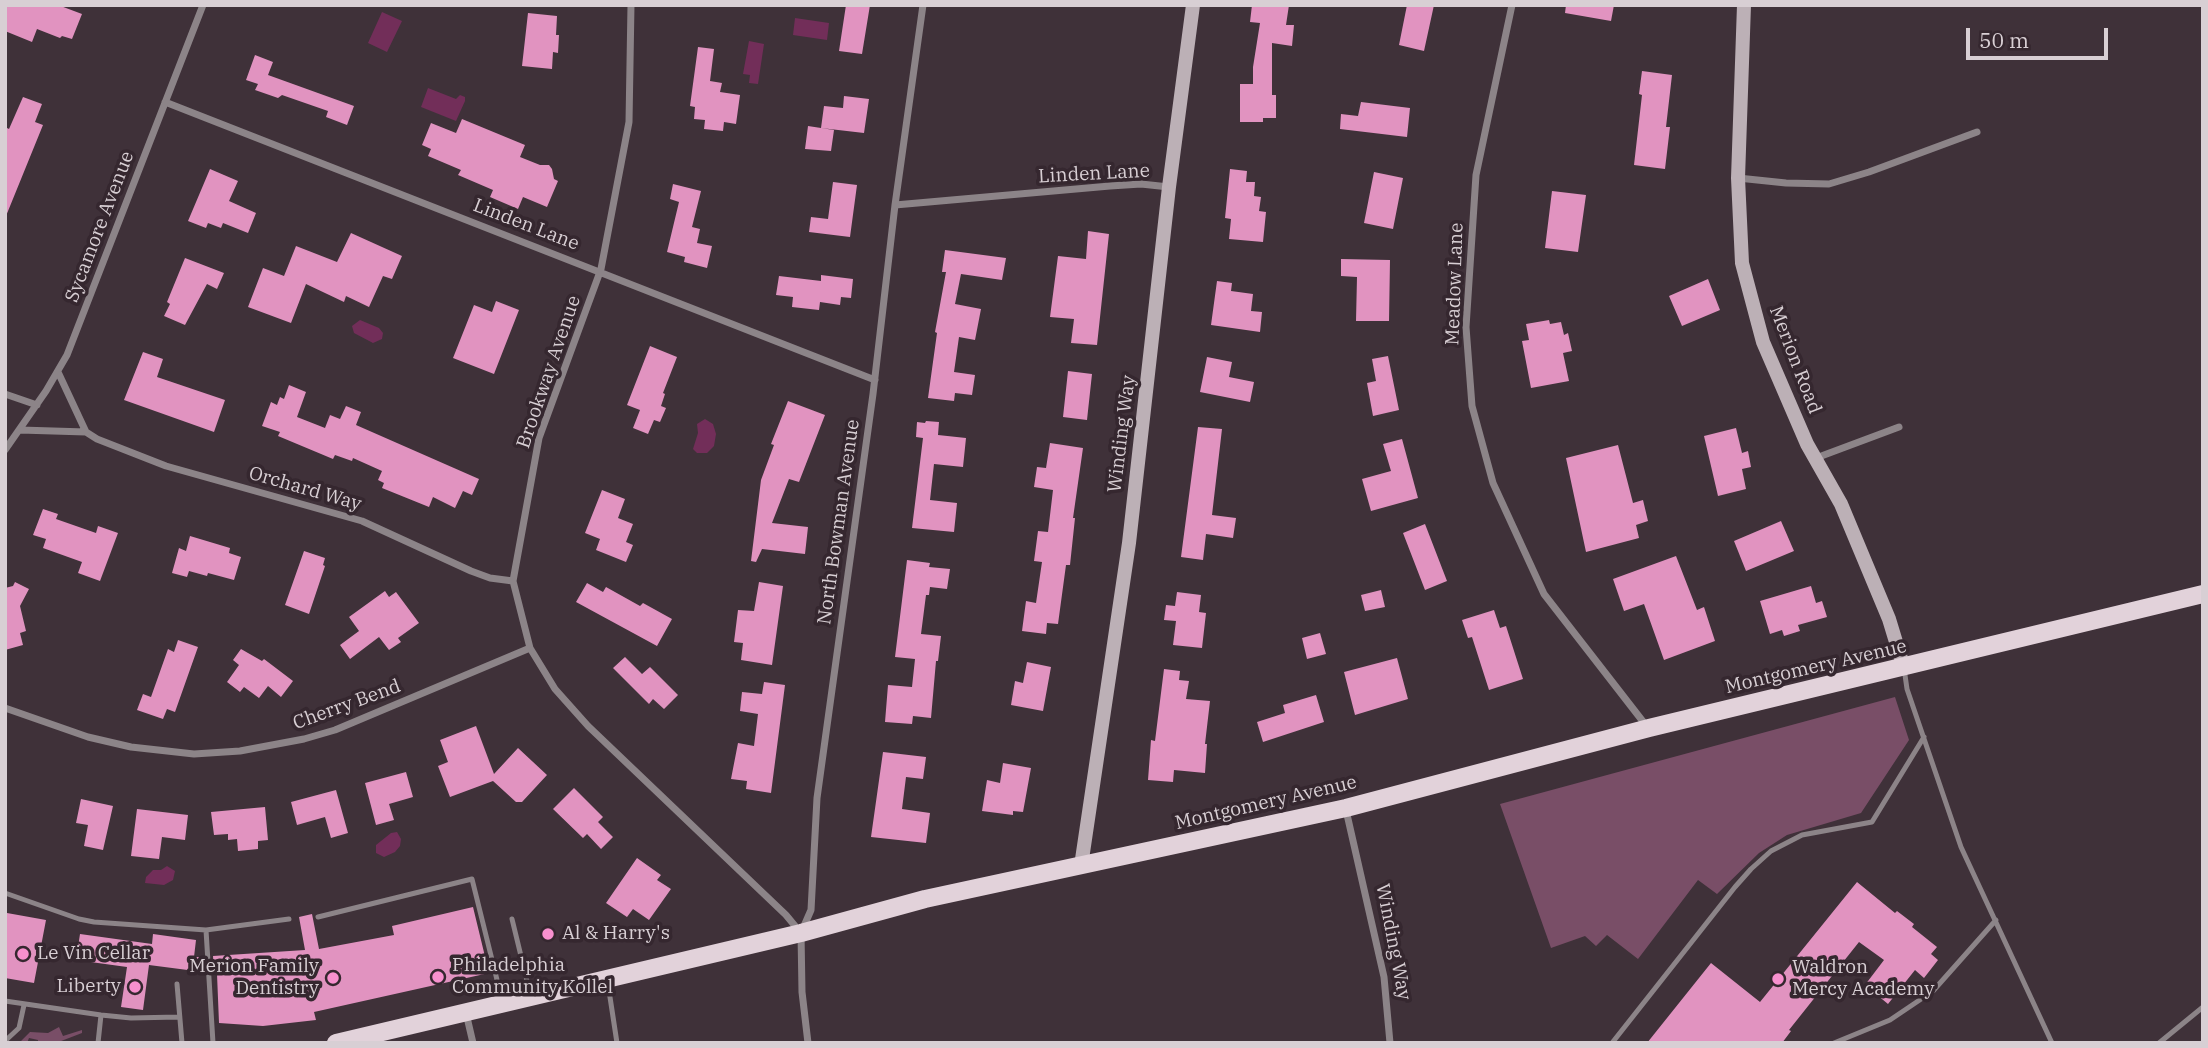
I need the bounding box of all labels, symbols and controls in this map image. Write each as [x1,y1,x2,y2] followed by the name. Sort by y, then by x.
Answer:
[1970,14,2112,58] scale bar
[1979,26,2029,54] text: 50 m
[61,148,139,306] street label: Sycamore Avenue
[1038,160,1150,188] street label: Linden Lane
[470,194,582,256] street label: Linden Lane
[1441,222,1469,346] street label: Meadow Lane
[512,293,586,451] street label: Brookway Avenue
[1764,303,1826,417] street label: Merion Road
[1103,374,1141,494] street label: Winding Way
[813,418,865,626] street label: North Bowman Avenue
[246,462,364,516] street label: Orchard Way
[1723,635,1909,699] street label: Montgomery Avenue
[290,675,404,735] street label: Cherry Bend
[1173,771,1359,835] street label: Montgomery Avenue
[1371,882,1415,1002] street label: Winding Way
[562,923,670,945] place label: Al & Harry's
[540,926,556,942] marker: Al & Harry's
[37,943,150,965] place label: Le Vin Cellar
[15,946,31,962] marker: Le Vin Cellar
[452,955,613,999] place label: Philadelphia Community Kollel
[189,956,319,1000] place label: Merion Family Dentistry
[1792,957,1934,1001] place label: Waldron Mercy Academy
[430,969,446,985] marker: Philadelphia Community Kollel
[325,970,341,986] marker: Merion Family Dentistry
[1770,971,1786,987] marker: Waldron Mercy Academy
[57,976,121,998] place label: Liberty
[127,979,143,995] marker: Liberty

